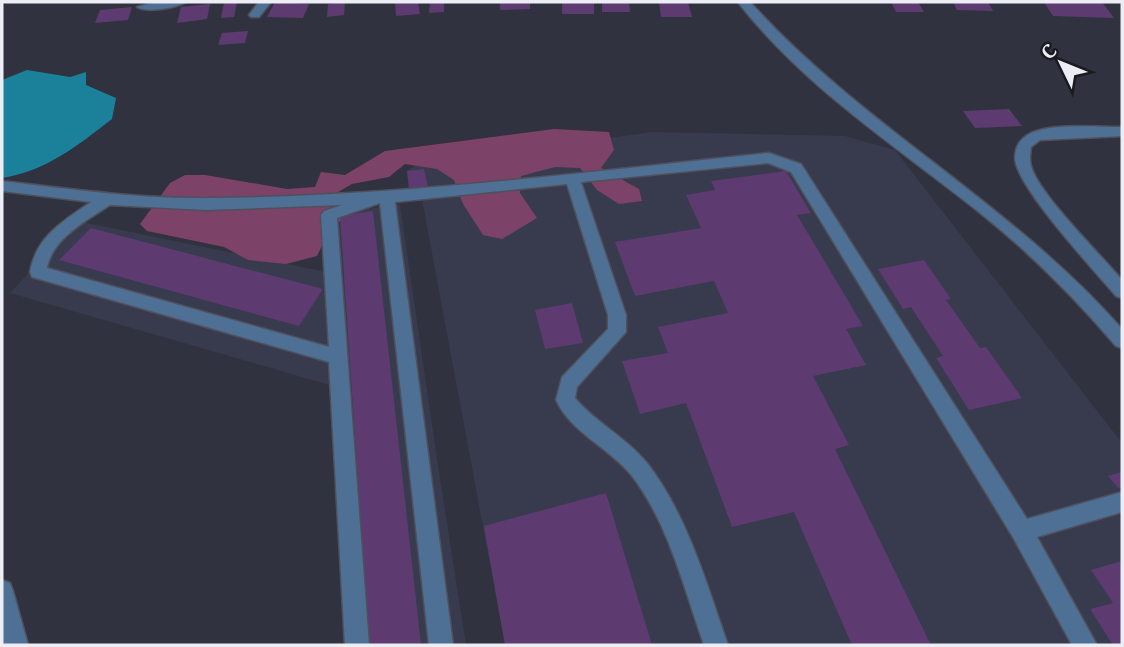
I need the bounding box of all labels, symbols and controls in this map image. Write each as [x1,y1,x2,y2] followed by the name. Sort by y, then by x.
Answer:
[1026,28,1096,98] north arrow
[1035,38,1062,65] text: С

